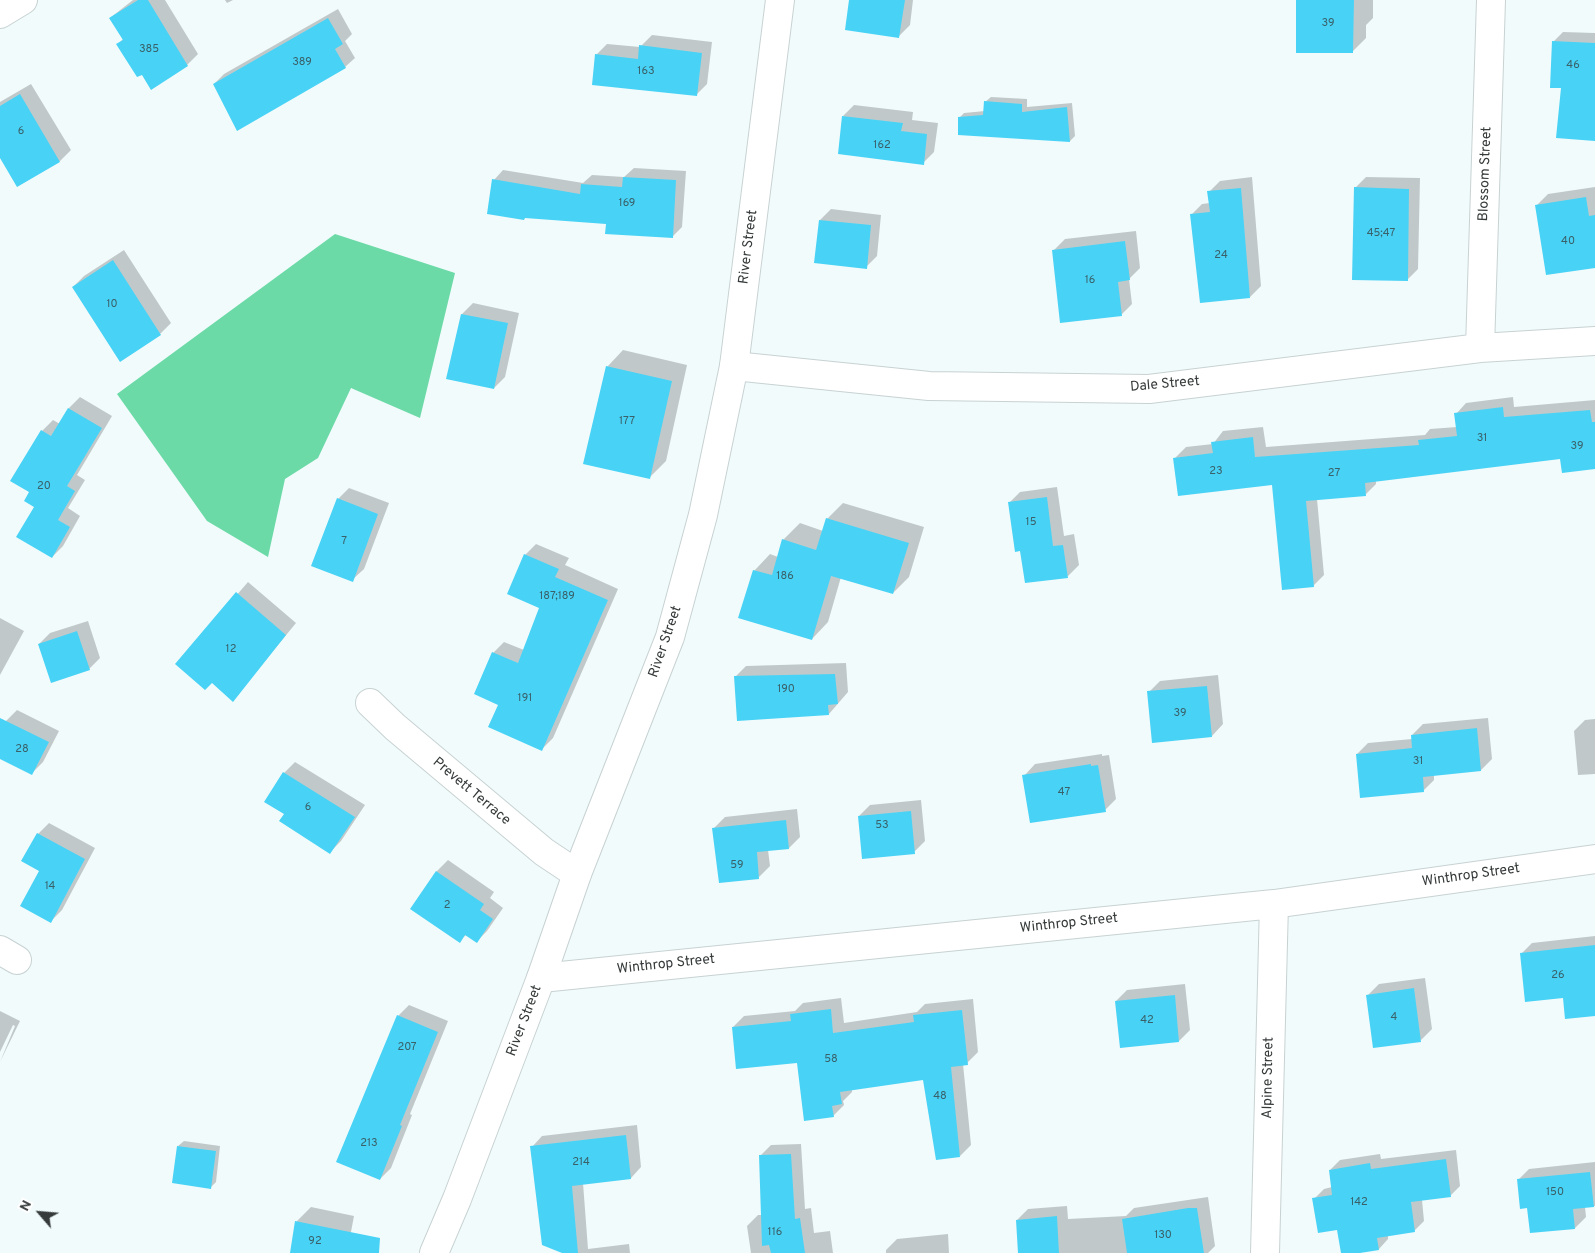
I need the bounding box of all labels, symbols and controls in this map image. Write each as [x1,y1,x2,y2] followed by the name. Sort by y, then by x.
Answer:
[1322,17,1334,31] house number: 39
[139,43,159,57] house number: 385
[292,56,312,70] house number: 389
[1566,59,1580,73] house number: 46
[637,65,655,79] house number: 163
[18,125,24,139] house number: 6
[1476,126,1496,222] street label: Blossom Street
[873,139,891,153] house number: 162
[619,197,635,211] house number: 169
[736,209,762,285] street label: River Street
[1367,227,1395,241] house number: 45;47
[1561,235,1575,249] house number: 40
[1214,249,1228,263] house number: 24
[1085,274,1095,288] house number: 16
[106,298,118,312] house number: 10
[1130,374,1200,396] street label: Dale Street
[619,415,635,429] house number: 177
[1477,432,1487,446] house number: 31
[1571,440,1583,454] house number: 39
[1209,465,1223,479] house number: 23
[1328,467,1340,481] house number: 27
[37,480,51,494] house number: 20
[1026,516,1036,530] house number: 15
[341,535,347,549] house number: 7
[776,570,794,584] house number: 186
[539,590,575,604] house number: 187;189
[646,604,686,680] street label: River Street
[226,643,236,657] house number: 12
[777,683,795,697] house number: 190
[518,692,532,706] house number: 191
[1174,707,1186,721] house number: 39
[15,743,29,757] house number: 28
[429,755,513,829] street label: Prevett Terrace
[1413,755,1423,769] house number: 31
[1058,786,1070,800] house number: 47
[305,801,311,815] house number: 6
[875,819,889,833] house number: 53
[730,859,744,873] house number: 59
[1421,861,1521,891] street label: Winthrop Street
[45,880,55,894] house number: 14
[444,899,450,913] house number: 2
[1019,910,1119,938] street label: Winthrop Street
[616,951,716,979] street label: Winthrop Street
[1551,969,1565,983] house number: 26
[504,983,546,1059] street label: River Street
[1391,1011,1397,1025] house number: 4
[1140,1014,1154,1028] house number: 42
[1260,1037,1278,1119] street label: Alpine Street
[397,1041,417,1055] house number: 207
[824,1053,838,1067] house number: 58
[933,1090,947,1104] house number: 48
[360,1137,378,1151] house number: 213
[572,1156,590,1170] house number: 214
[1546,1186,1564,1200] house number: 150
[15,1188,65,1238] north arrow
[1350,1196,1368,1210] house number: 142
[16,1198,36,1214] text: N
[768,1226,782,1240] house number: 116
[1154,1229,1172,1243] house number: 130
[308,1235,322,1249] house number: 92

